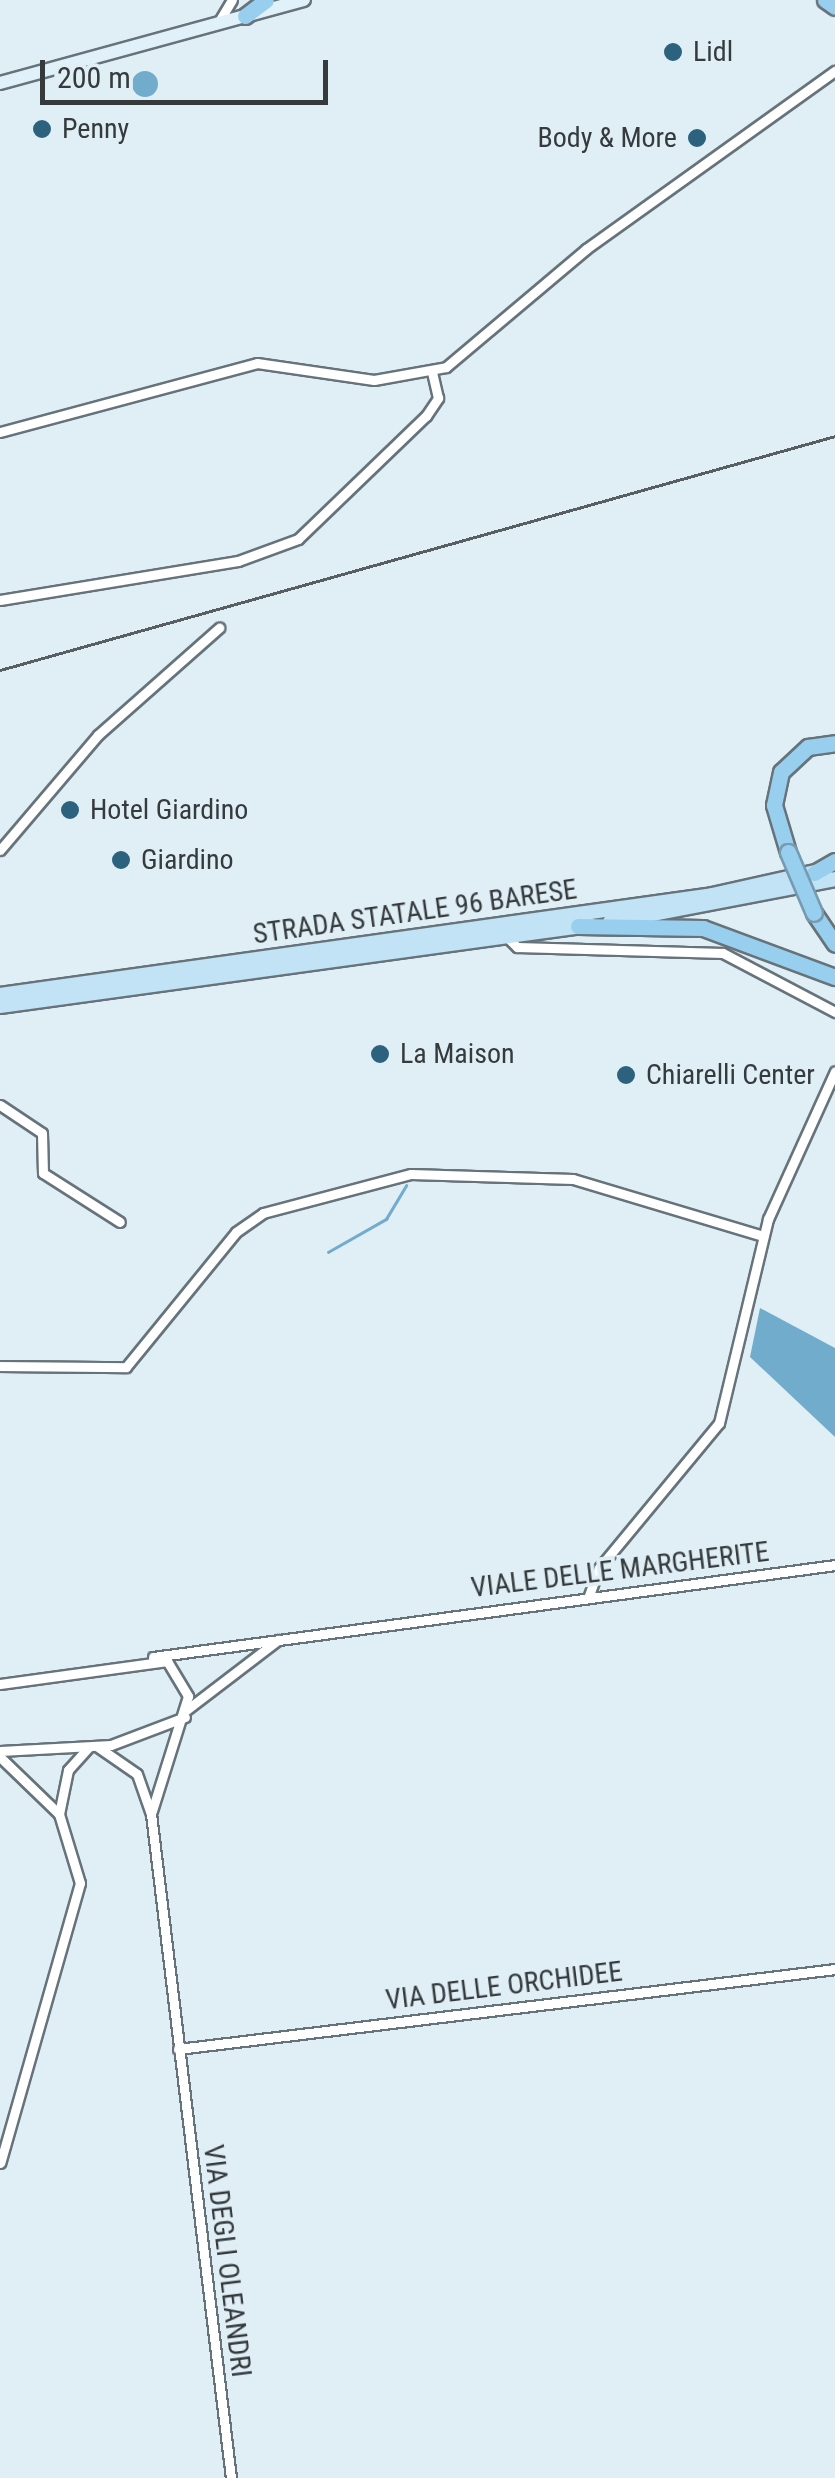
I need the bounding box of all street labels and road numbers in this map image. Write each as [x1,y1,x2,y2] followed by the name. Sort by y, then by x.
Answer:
[251,873,579,951] street label: STRADA STATALE 96 BARESE
[469,1535,771,1605] street label: VIALE DELLE MARGHERITE
[384,1955,624,2017] street label: VIA DELLE ORCHIDEE
[196,2143,258,2379] street label: VIA DEGLI OLEANDRI

